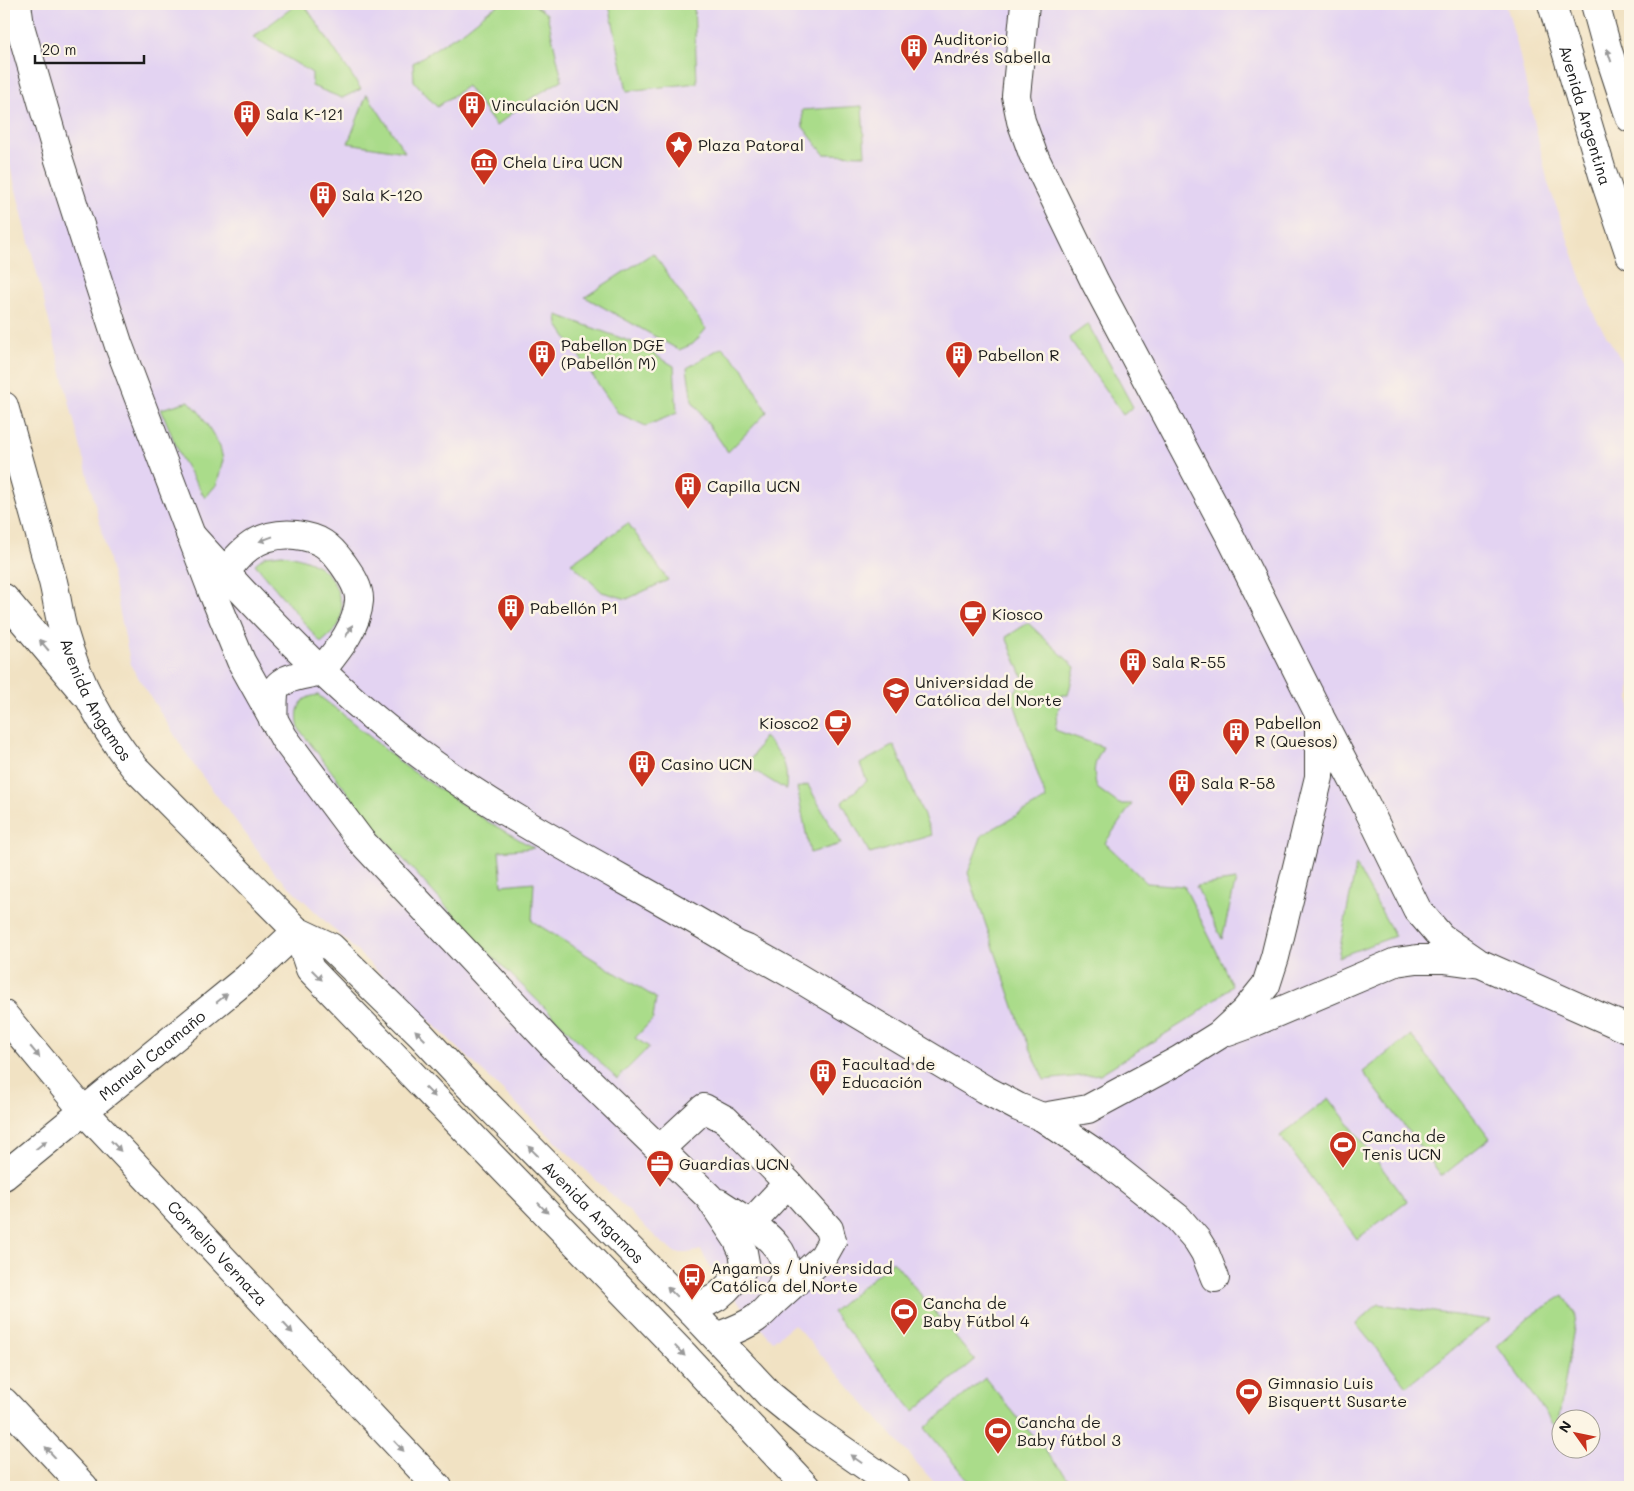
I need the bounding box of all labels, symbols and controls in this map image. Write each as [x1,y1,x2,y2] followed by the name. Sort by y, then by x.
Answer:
[933,28,1051,67] place label: Auditorio Andrés Sabella
[35,32,144,64] scale bar
[899,33,929,72] building icon: Auditorio Andrés Sabella
[42,39,76,59] text: 20 m
[1555,43,1617,188] street label: Avenida Argentina
[1605,47,1613,62] one-way arrow
[457,90,487,129] building icon: Vinculación UCN
[491,94,619,115] place label: Vinculación UCN
[232,99,262,138] building icon: Sala K-121
[266,103,344,124] place label: Sala K-121
[664,130,694,169] place icon: Plaza Patoral
[698,134,804,155] place label: Plaza Patoral
[469,147,499,186] museum icon: Chela Lira UCN
[503,151,623,172] place label: Chela Lira UCN
[308,180,338,219] building icon: Sala K-120
[342,184,423,205] place label: Sala K-120
[561,334,664,373] place label: Pabellon DGE (Pabellón M)
[527,339,557,378] building icon: Pabellon DGE (Pabellón M)
[944,340,974,379] building icon: Pabellon R
[978,344,1060,365] place label: Pabellon R
[673,471,703,510] building icon: Capilla UCN
[707,475,800,496] place label: Capilla UCN
[258,535,273,543] one-way arrow
[496,593,526,632] building icon: Pabellón P1
[530,597,618,618] place label: Pabellón P1
[958,599,988,638] cafe icon: Kiosco
[992,603,1043,624] place label: Kiosco
[345,624,353,638] one-way arrow
[56,636,137,765] street label: Avenida Angamos
[38,639,49,652] one-way arrow
[1118,647,1148,686] building icon: Sala R-55
[1152,651,1226,672] place label: Sala R-55
[915,671,1062,710] place label: Universidad de Católica del Norte
[881,676,911,715] school or university icon: Universidad de Católica del Norte
[823,708,853,747] cafe icon: Kiosco2
[759,712,819,733] place label: Kiosco2
[1255,712,1337,751] place label: Pabellon R (Quesos)
[1221,717,1251,756] building icon: Pabellon R (Quesos)
[627,749,657,788] building icon: Casino UCN
[661,753,752,774] place label: Casino UCN
[1167,768,1197,807] building icon: Sala R-58
[1201,772,1275,793] place label: Sala R-58
[310,969,322,981] one-way arrow
[215,993,228,1004] one-way arrow
[94,1005,210,1105] street label: Manuel Caamaño
[414,1029,426,1041] one-way arrow
[29,1046,40,1058] one-way arrow
[842,1053,935,1092] place label: Facultad de Educación
[808,1058,838,1097] building icon: Facultad de Educación
[424,1085,436,1097] one-way arrow
[1362,1125,1446,1164] place label: Cancha de Tenis UCN
[1328,1130,1358,1169] sports icon: Cancha de Tenis UCN
[35,1139,48,1150] one-way arrow
[110,1140,122,1152] one-way arrow
[527,1145,539,1157] one-way arrow
[645,1149,675,1188] office icon: Guardias UCN
[679,1153,789,1174] place label: Guardias UCN
[539,1156,649,1268] street label: Avenida Angamos
[163,1195,273,1310] street label: Cornelio Vernaza
[537,1202,549,1214] one-way arrow
[711,1257,893,1296] place label: Angamos / Universidad Católica del Norte
[677,1262,707,1301] bus stop icon: Angamos / Universidad Católica del Norte
[666,1286,678,1298] one-way arrow
[923,1292,1030,1331] place label: Cancha de Baby Fútbol 4
[889,1297,919,1336] sports icon: Cancha de Baby Fútbol 4
[282,1322,294,1334] one-way arrow
[674,1344,686,1356] one-way arrow
[1268,1372,1407,1411] place label: Gimnasio Luis Bisquertt Susarte
[1234,1377,1264,1416] sports icon: Gimnasio Luis Bisquertt Susarte
[1552,1408,1602,1458] north arrow
[1017,1411,1121,1450] place label: Cancha de Baby fútbol 3
[983,1416,1013,1455] sports icon: Cancha de Baby fútbol 3
[1554,1417,1576,1436] text: N
[393,1440,405,1452] one-way arrow
[44,1446,56,1458] one-way arrow
[849,1454,863,1464] one-way arrow

